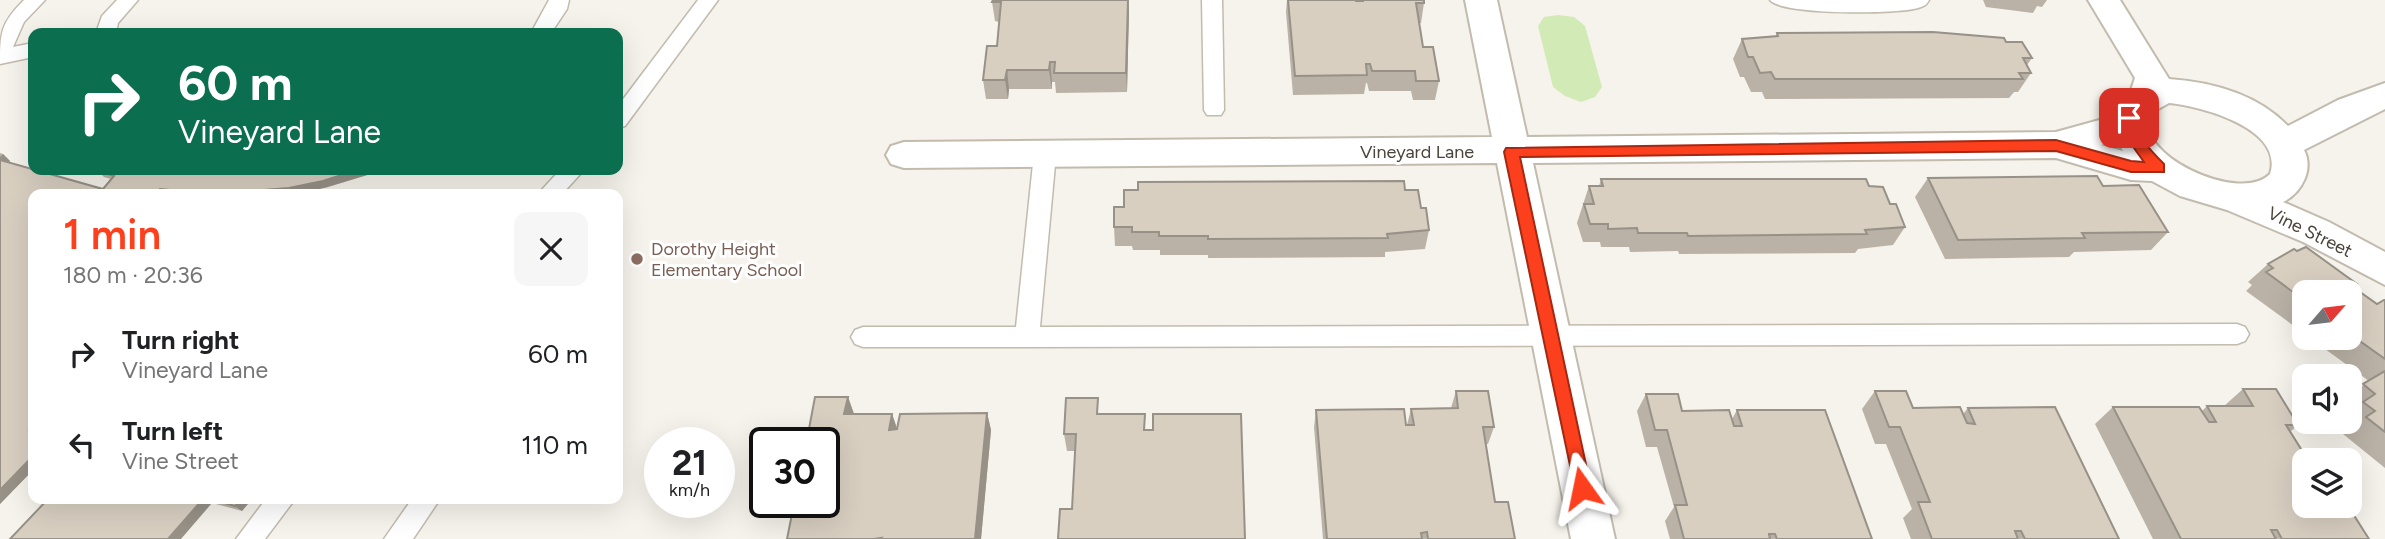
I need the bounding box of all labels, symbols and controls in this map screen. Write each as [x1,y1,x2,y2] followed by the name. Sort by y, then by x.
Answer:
[178,53,293,112] text: 60 m
[63,56,154,147] icon: right
[2099,88,2159,148] pin
[2110,99,2148,137] icon: arrive
[178,113,381,151] text: Vineyard Lane
[1360,141,1474,163] street label: Vineyard Lane
[2264,202,2356,262] street label: Vine Street
[63,209,161,260] text: 1 min
[514,212,588,286] button: close
[651,238,802,281] place label: Dorothy Height Elementary School
[629,251,645,267] marker: Dorothy Height Elementary School
[63,261,203,289] text: 180 m · 20:36
[2292,280,2362,350] north arrow
[2292,280,2362,518] map controls
[122,324,239,356] text: Turn right
[63,335,101,373] icon: right
[528,338,588,370] text: 60 m
[122,356,268,384] text: Vineyard Lane
[2292,364,2362,434] button: sound
[122,415,223,447] text: Turn left
[63,426,101,464] icon: left
[749,427,840,518] speed limit sign: 30
[521,429,588,461] text: 110 m
[672,442,707,484] text: 21
[122,447,239,475] text: Vine Street
[2292,448,2362,518] button: layers
[1545,451,1619,525] position arrow
[669,479,710,501] text: km/h

